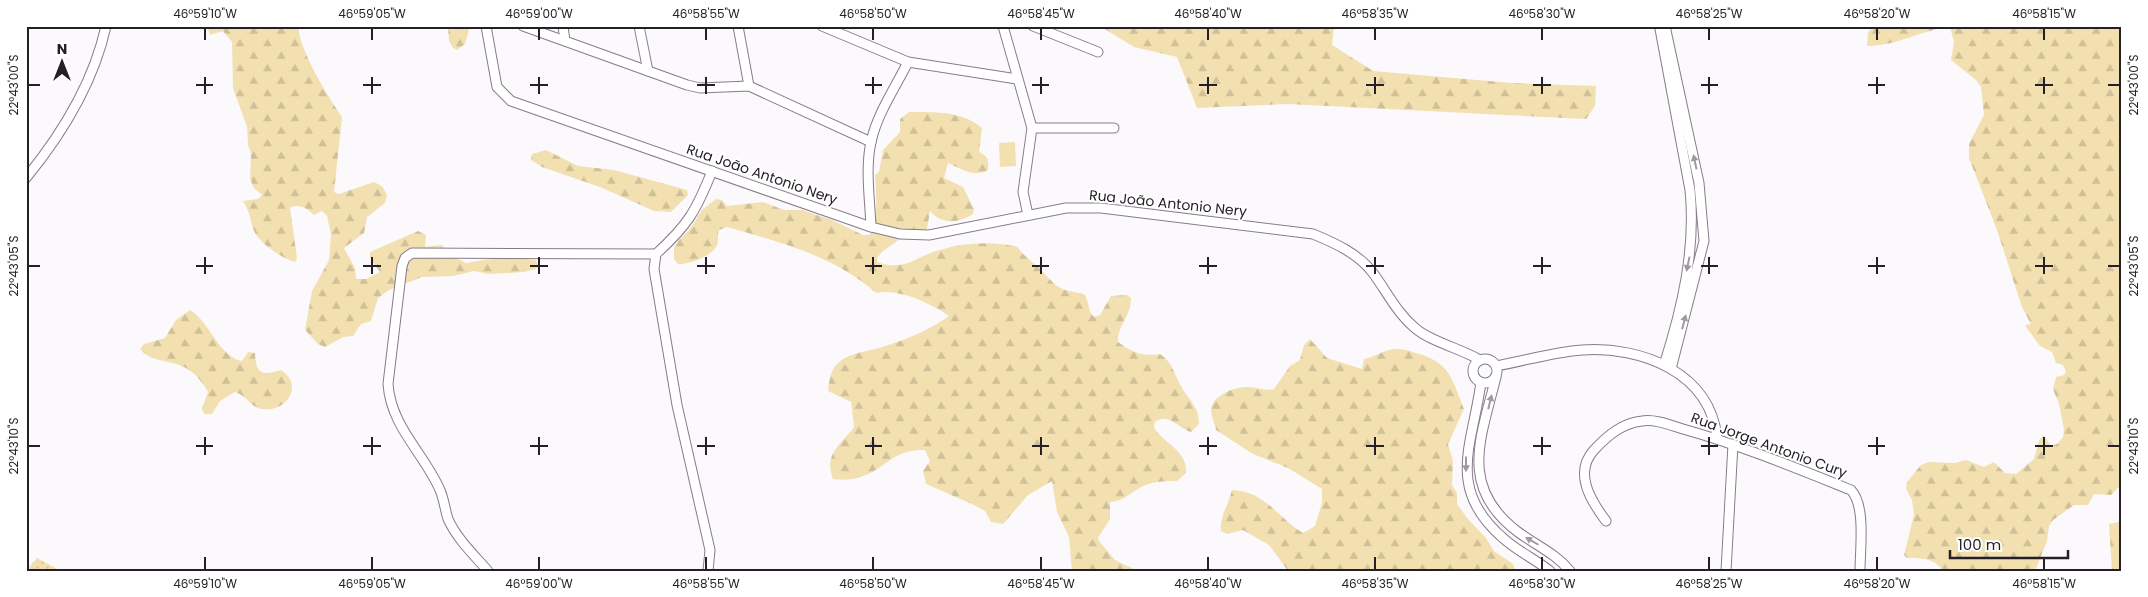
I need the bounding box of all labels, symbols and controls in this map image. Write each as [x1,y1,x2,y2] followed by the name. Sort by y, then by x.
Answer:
[173,5,237,22] text: 46°59'10"W
[338,5,406,22] text: 46°59'05"W
[505,5,573,22] text: 46°59'00"W
[672,5,740,22] text: 46°58'55"W
[839,5,907,22] text: 46°58'50"W
[1007,5,1075,22] text: 46°58'45"W
[1174,5,1242,22] text: 46°58'40"W
[1342,5,1409,22] text: 46°58'35"W
[1509,5,1576,22] text: 46°58'30"W
[1676,5,1743,22] text: 46°58'25"W
[1844,5,1911,22] text: 46°58'20"W
[2012,5,2076,22] text: 46°58'15"W
[38,38,88,88] north arrow
[57,39,67,59] text: N
[5,55,22,115] text: 22°43'00"S
[2125,55,2142,115] text: 22°43'00"S
[684,139,840,209] street label: Rua João Antonio Nery
[1690,154,1698,170] one-way arrow
[1088,185,1248,221] street label: Rua João Antonio Nery
[5,236,22,296] text: 22°43'05"S
[2125,236,2142,296] text: 22°43'05"S
[1684,257,1692,272] one-way arrow
[1680,314,1688,329] one-way arrow
[1486,394,1494,409] one-way arrow
[1688,407,1850,483] street label: Rua Jorge Antonio Cury
[5,417,22,475] text: 22°43'10"S
[2125,417,2142,475] text: 22°43'10"S
[1462,457,1470,473] one-way arrow
[1950,527,2068,559] scale bar
[1958,534,2001,555] text: 100 m
[1526,536,1539,545] one-way arrow
[173,575,237,592] text: 46°59'10"W
[338,575,406,592] text: 46°59'05"W
[505,575,573,592] text: 46°59'00"W
[672,575,740,592] text: 46°58'55"W
[839,575,907,592] text: 46°58'50"W
[1007,575,1075,592] text: 46°58'45"W
[1174,575,1242,592] text: 46°58'40"W
[1342,575,1409,592] text: 46°58'35"W
[1509,575,1576,592] text: 46°58'30"W
[1676,575,1743,592] text: 46°58'25"W
[1844,575,1911,592] text: 46°58'20"W
[2012,575,2076,592] text: 46°58'15"W

